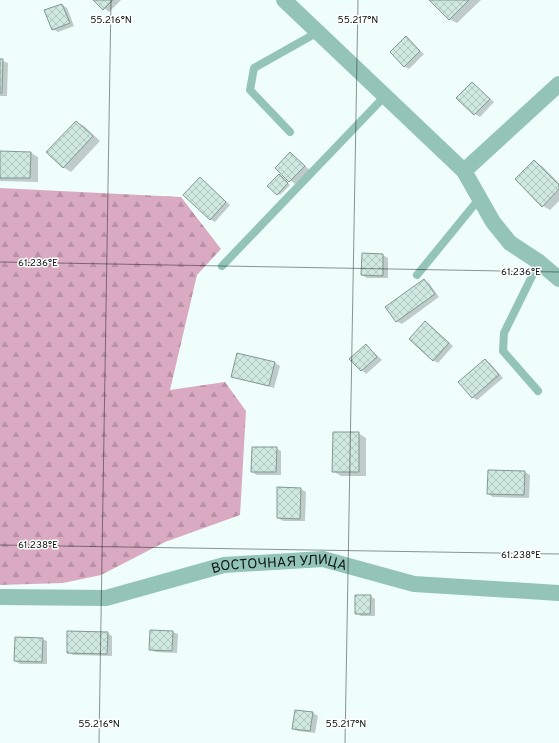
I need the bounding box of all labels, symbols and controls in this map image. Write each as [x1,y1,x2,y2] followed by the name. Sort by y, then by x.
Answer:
[90,14,132,27] text: 55.216°N
[338,14,378,27] text: 55.217°N
[18,257,58,270] text: 61.236°E
[501,266,541,279] text: 61.236°E
[18,539,58,552] text: 61.238°E
[501,549,541,562] text: 61.238°E
[210,552,349,578] street label: ВОСТОЧНАЯ УЛИЦА
[78,718,120,731] text: 55.216°N
[326,718,366,731] text: 55.217°N

